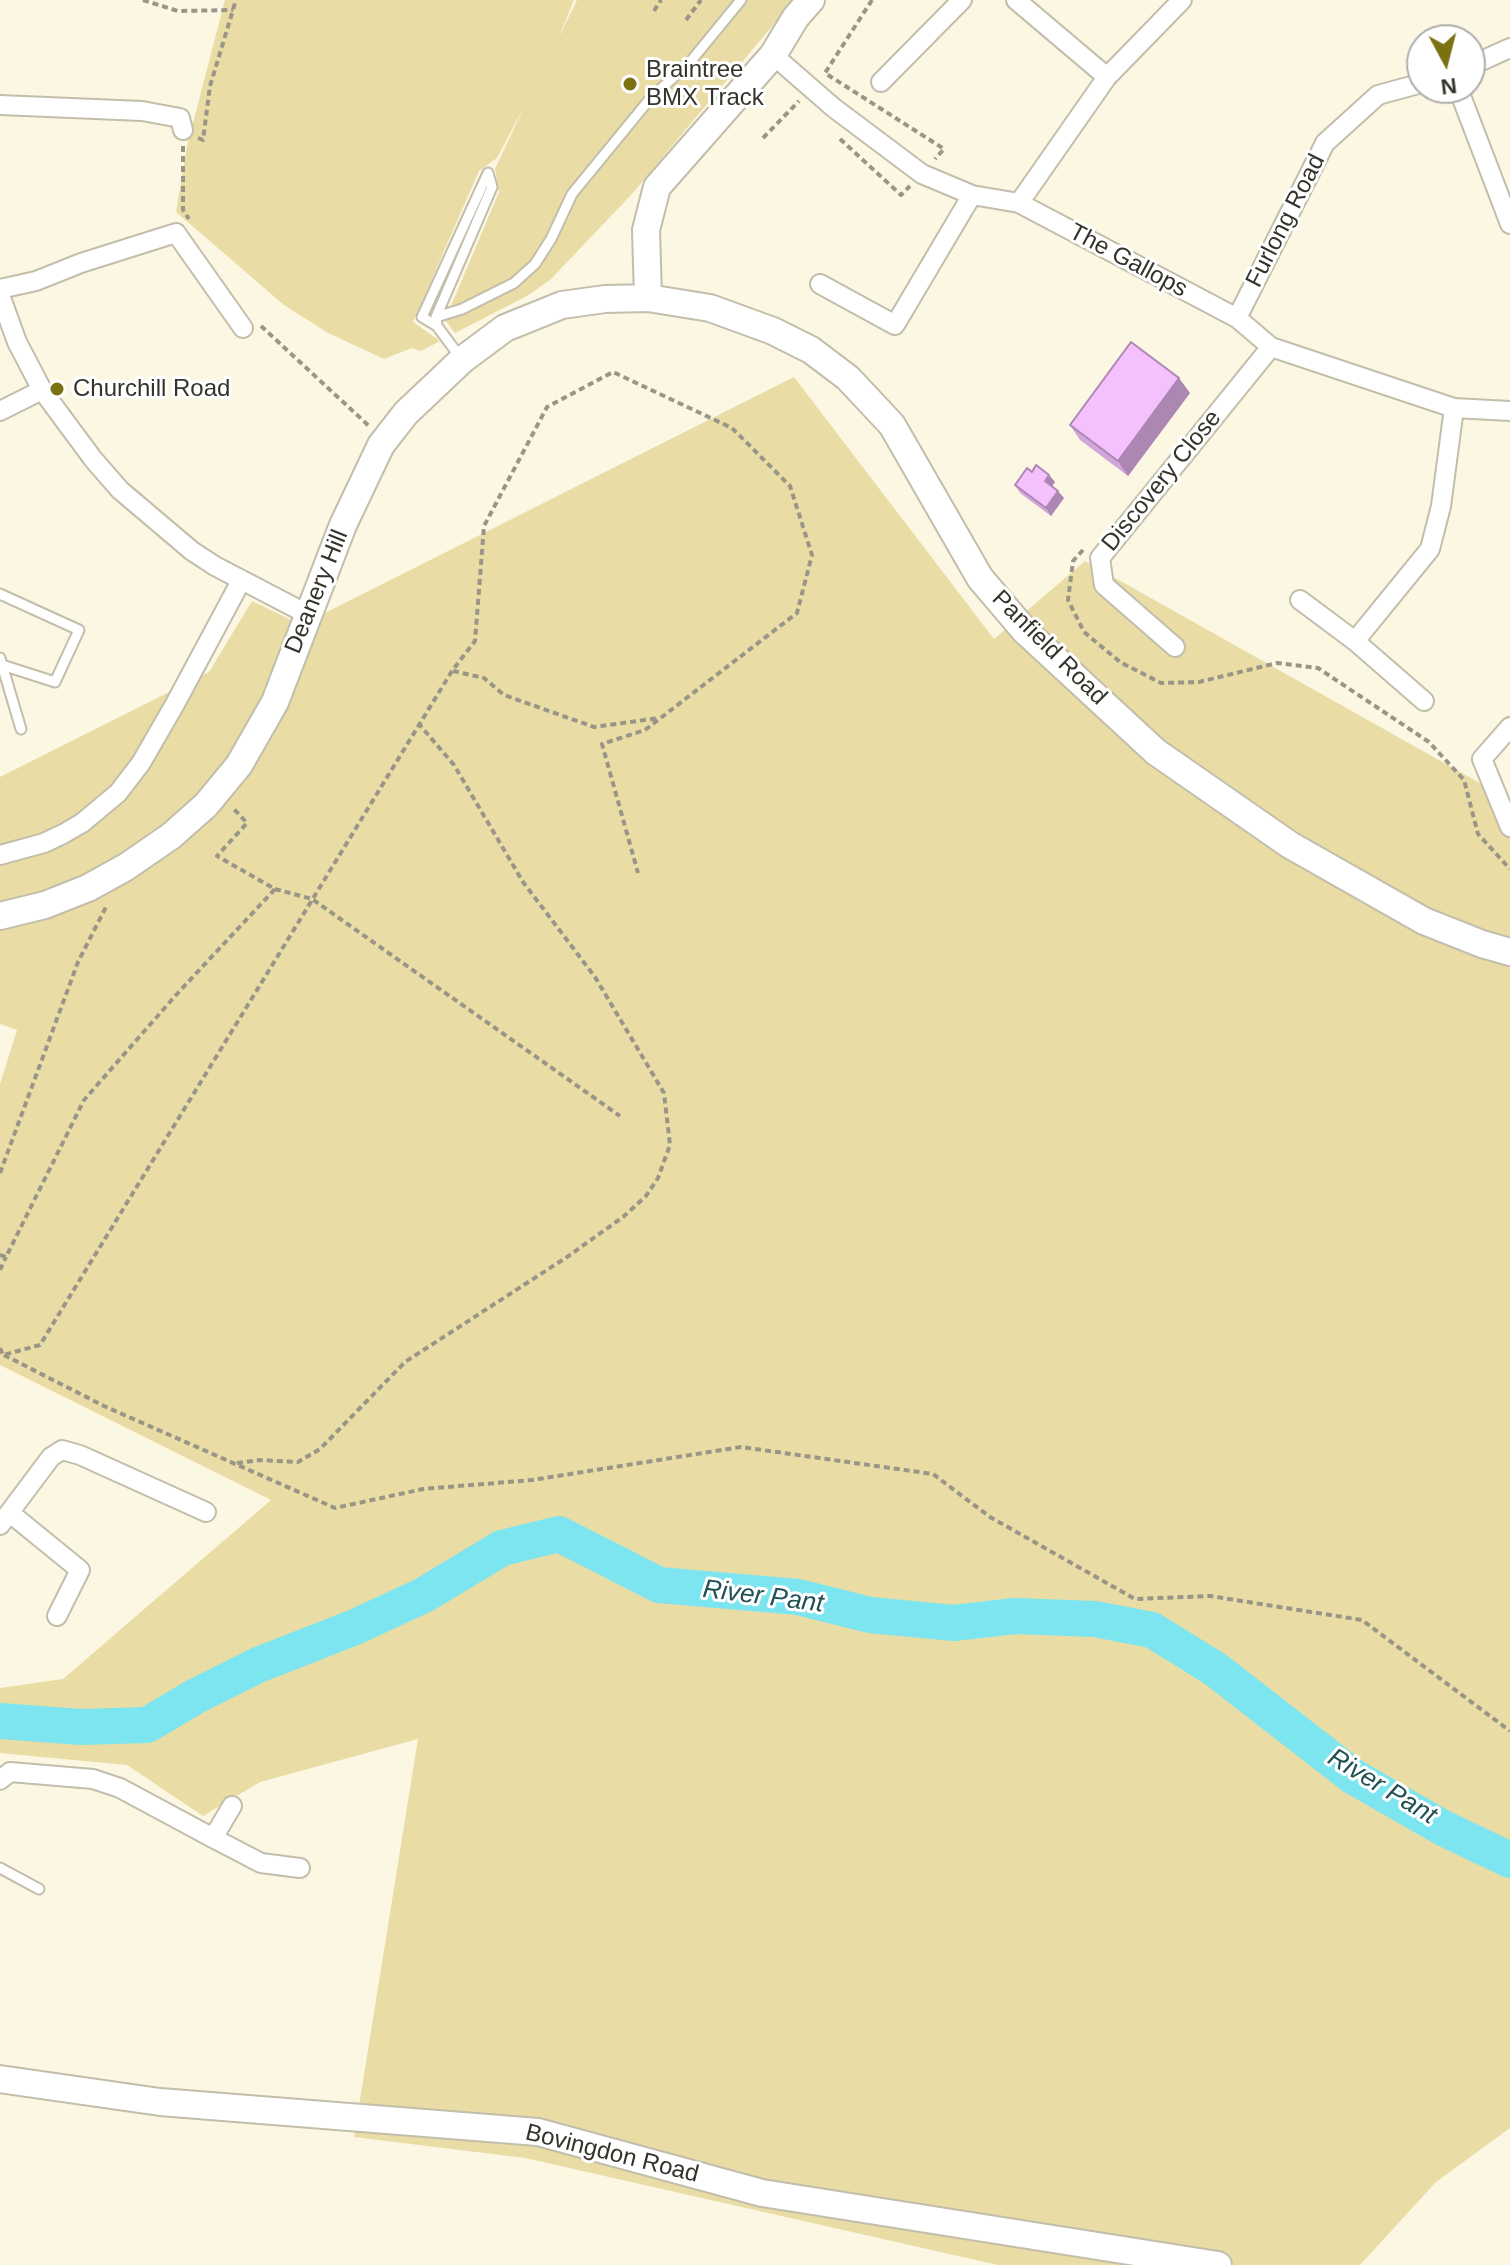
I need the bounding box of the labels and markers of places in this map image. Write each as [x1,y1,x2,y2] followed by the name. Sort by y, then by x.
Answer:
[646,56,764,112] place label: Braintree BMX Track
[621,75,639,93] marker: Braintree BMX Track
[73,375,230,403] place label: Churchill Road
[48,380,66,398] marker: Churchill Road

